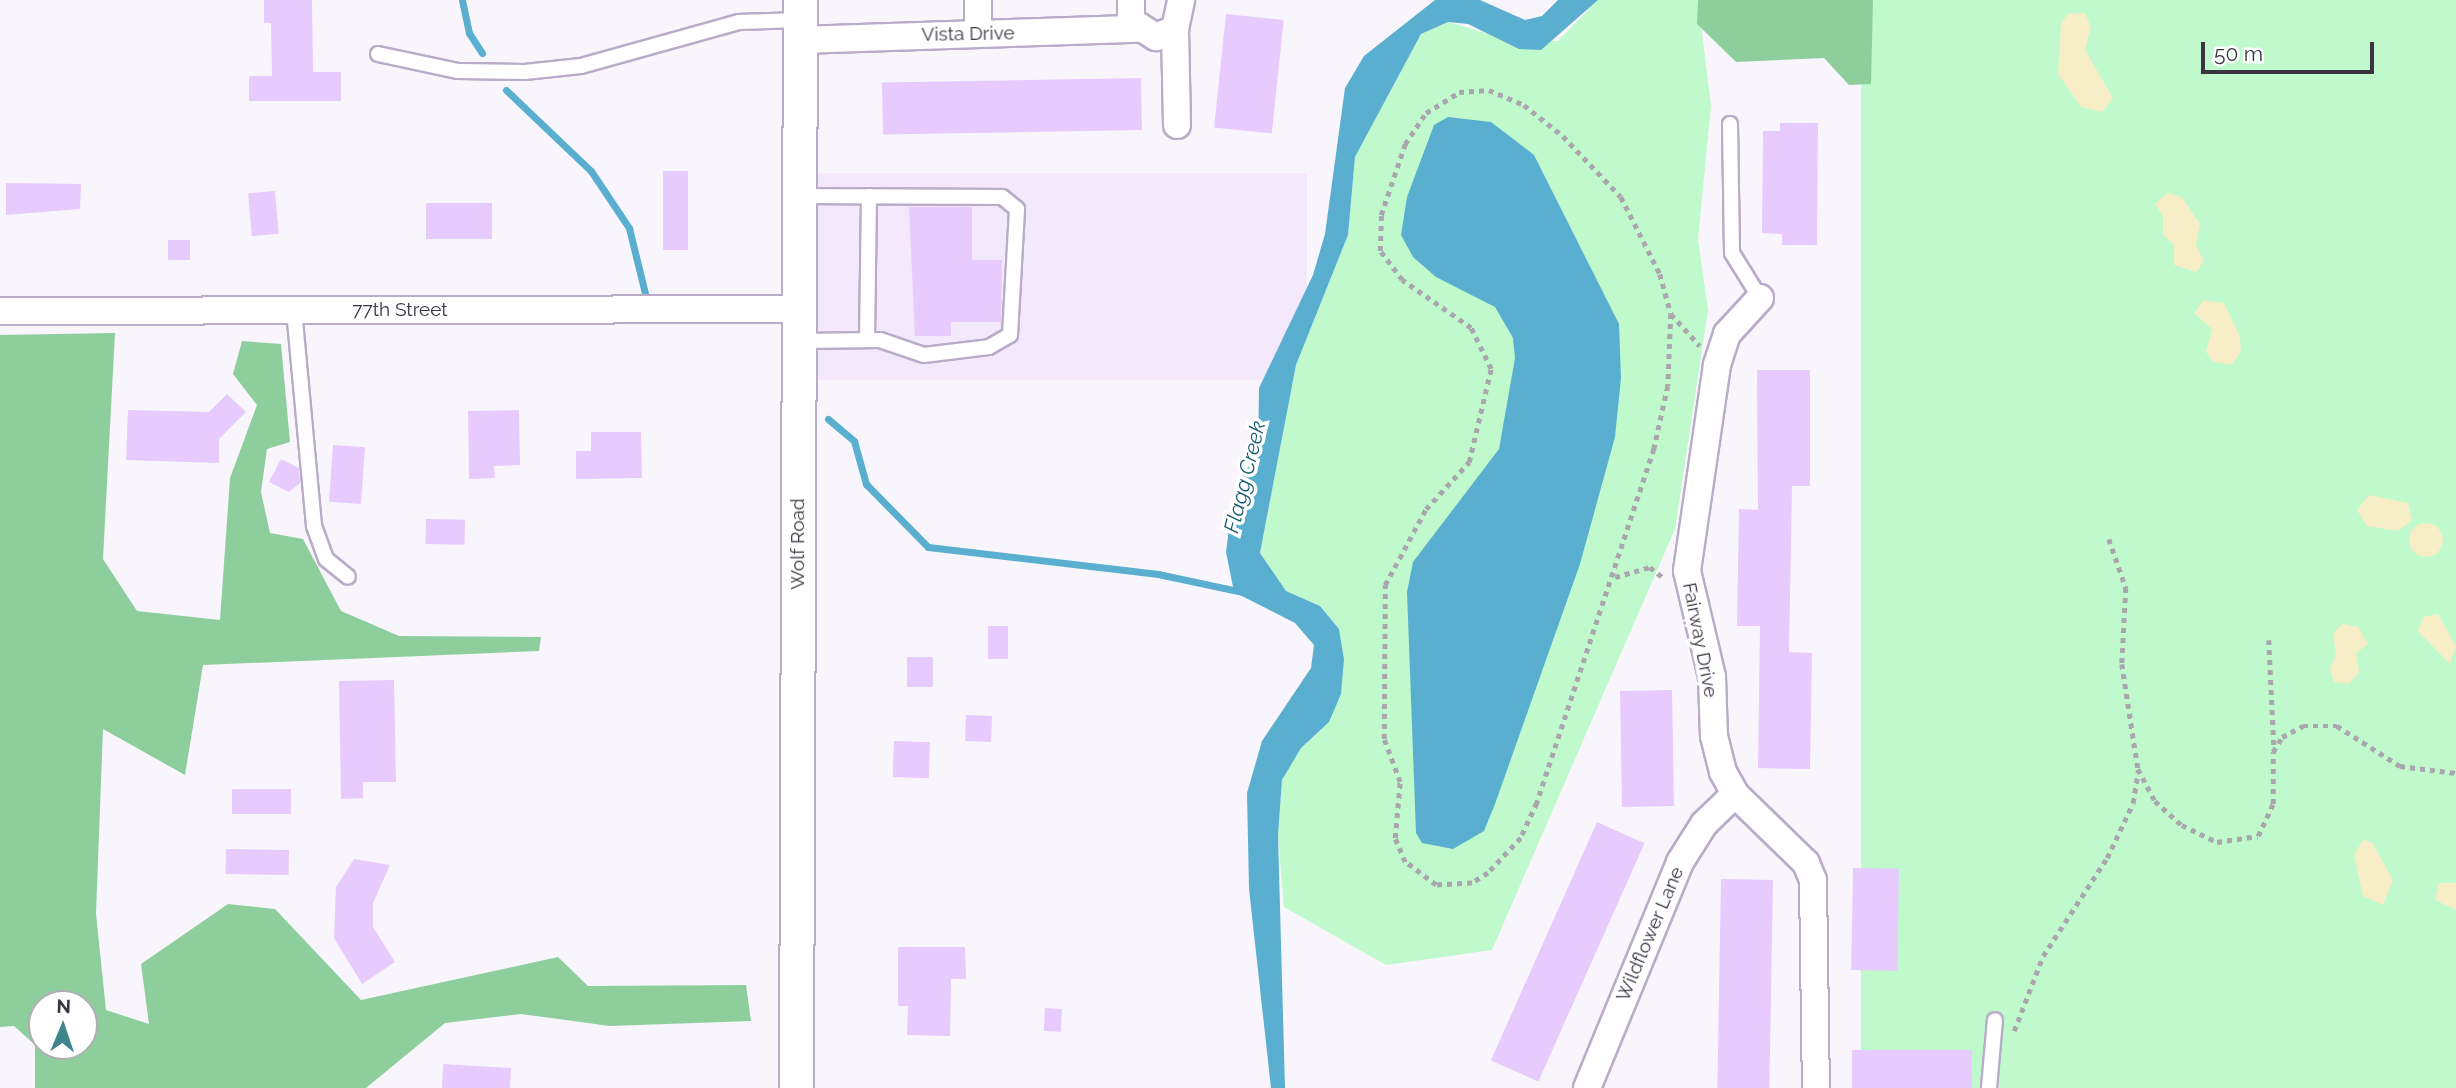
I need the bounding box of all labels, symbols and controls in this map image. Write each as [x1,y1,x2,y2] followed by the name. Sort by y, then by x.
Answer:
[921,22,1015,46] street label: Vista Drive
[2204,28,2377,72] scale bar
[2214,41,2263,66] text: 50 m
[352,299,448,321] street label: 77th Street
[1219,418,1271,536] water label: Flagg Creek
[787,498,809,590] street label: Wolf Road
[1678,580,1722,700] street label: Fairway Drive
[1611,863,1689,1005] street label: Wildflower Lane
[28,990,98,1060] north arrow
[56,995,71,1017] text: N

